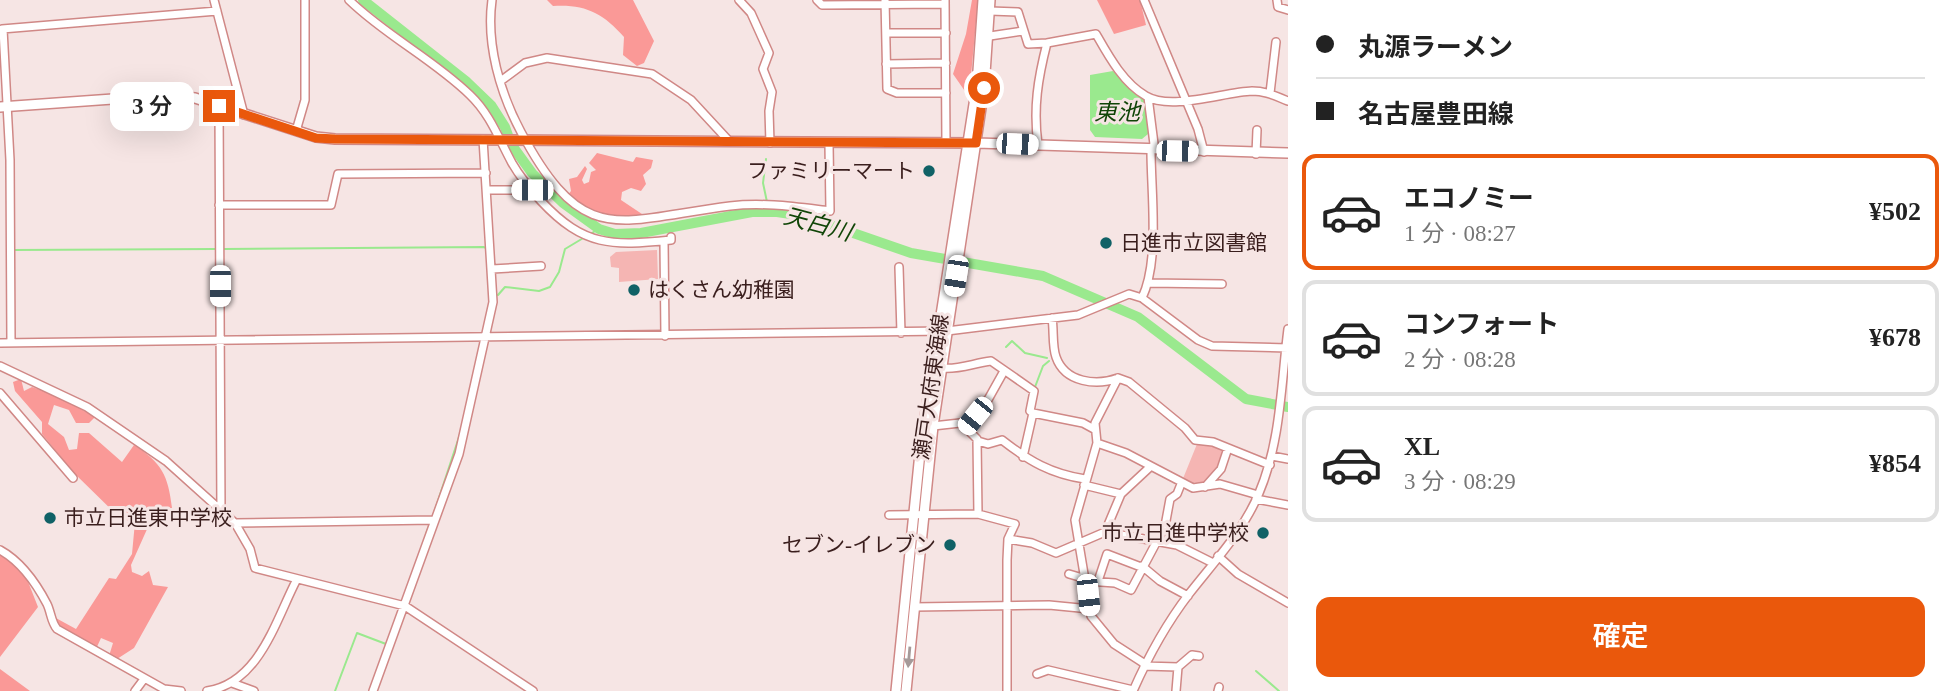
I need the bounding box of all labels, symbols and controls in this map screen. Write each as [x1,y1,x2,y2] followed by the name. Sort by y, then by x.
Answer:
[1358,33,1513,62] text: 丸源ラーメン
[968,72,1000,104] route start
[110,82,194,130] callout: 3 分
[203,90,235,122] route end
[132,94,172,119] text: 3 分
[1094,100,1142,125] water label: 東池
[1358,100,1514,129] text: 名古屋豊田線
[996,133,1039,155] car
[1156,140,1199,162] car
[747,159,915,183] place label: ファミリーマート
[921,163,937,179] marker: ファミリーマート
[512,180,554,201] car
[1320,181,1383,244] icon: car
[1404,184,1534,213] text: エコノミー
[1869,197,1921,226] text: ¥502
[781,203,857,246] water label: 天白川
[1404,221,1516,246] text: 1 分 · 08:27
[1120,231,1267,255] place label: 日進市立図書館
[1098,235,1114,251] marker: 日進市立図書館
[943,254,970,298] car
[210,265,231,307] car
[648,278,795,302] place label: はくさん幼稚園
[626,282,642,298] marker: はくさん幼稚園
[1320,307,1383,370] icon: car
[1404,310,1559,339] text: コンフォート
[909,313,953,461] street label: 瀬戸大府東海線
[1869,323,1921,352] text: ¥678
[1404,347,1516,372] text: 2 分 · 08:28
[954,393,997,439] car
[1404,432,1440,461] text: XL
[1320,433,1383,496] icon: car
[1869,449,1921,478] text: ¥854
[1404,469,1516,494] text: 3 分 · 08:29
[64,506,232,530] place label: 市立日進東中学校
[42,510,58,526] marker: 市立日進東中学校
[1102,521,1249,545] place label: 市立日進中学校
[1255,525,1271,541] marker: 市立日進中学校
[782,533,936,557] place label: セブン-イレブン
[942,537,958,553] marker: セブン-イレブン
[1076,573,1101,617] car
[1316,597,1925,677] button: 確定
[903,646,914,668] one-way arrow

